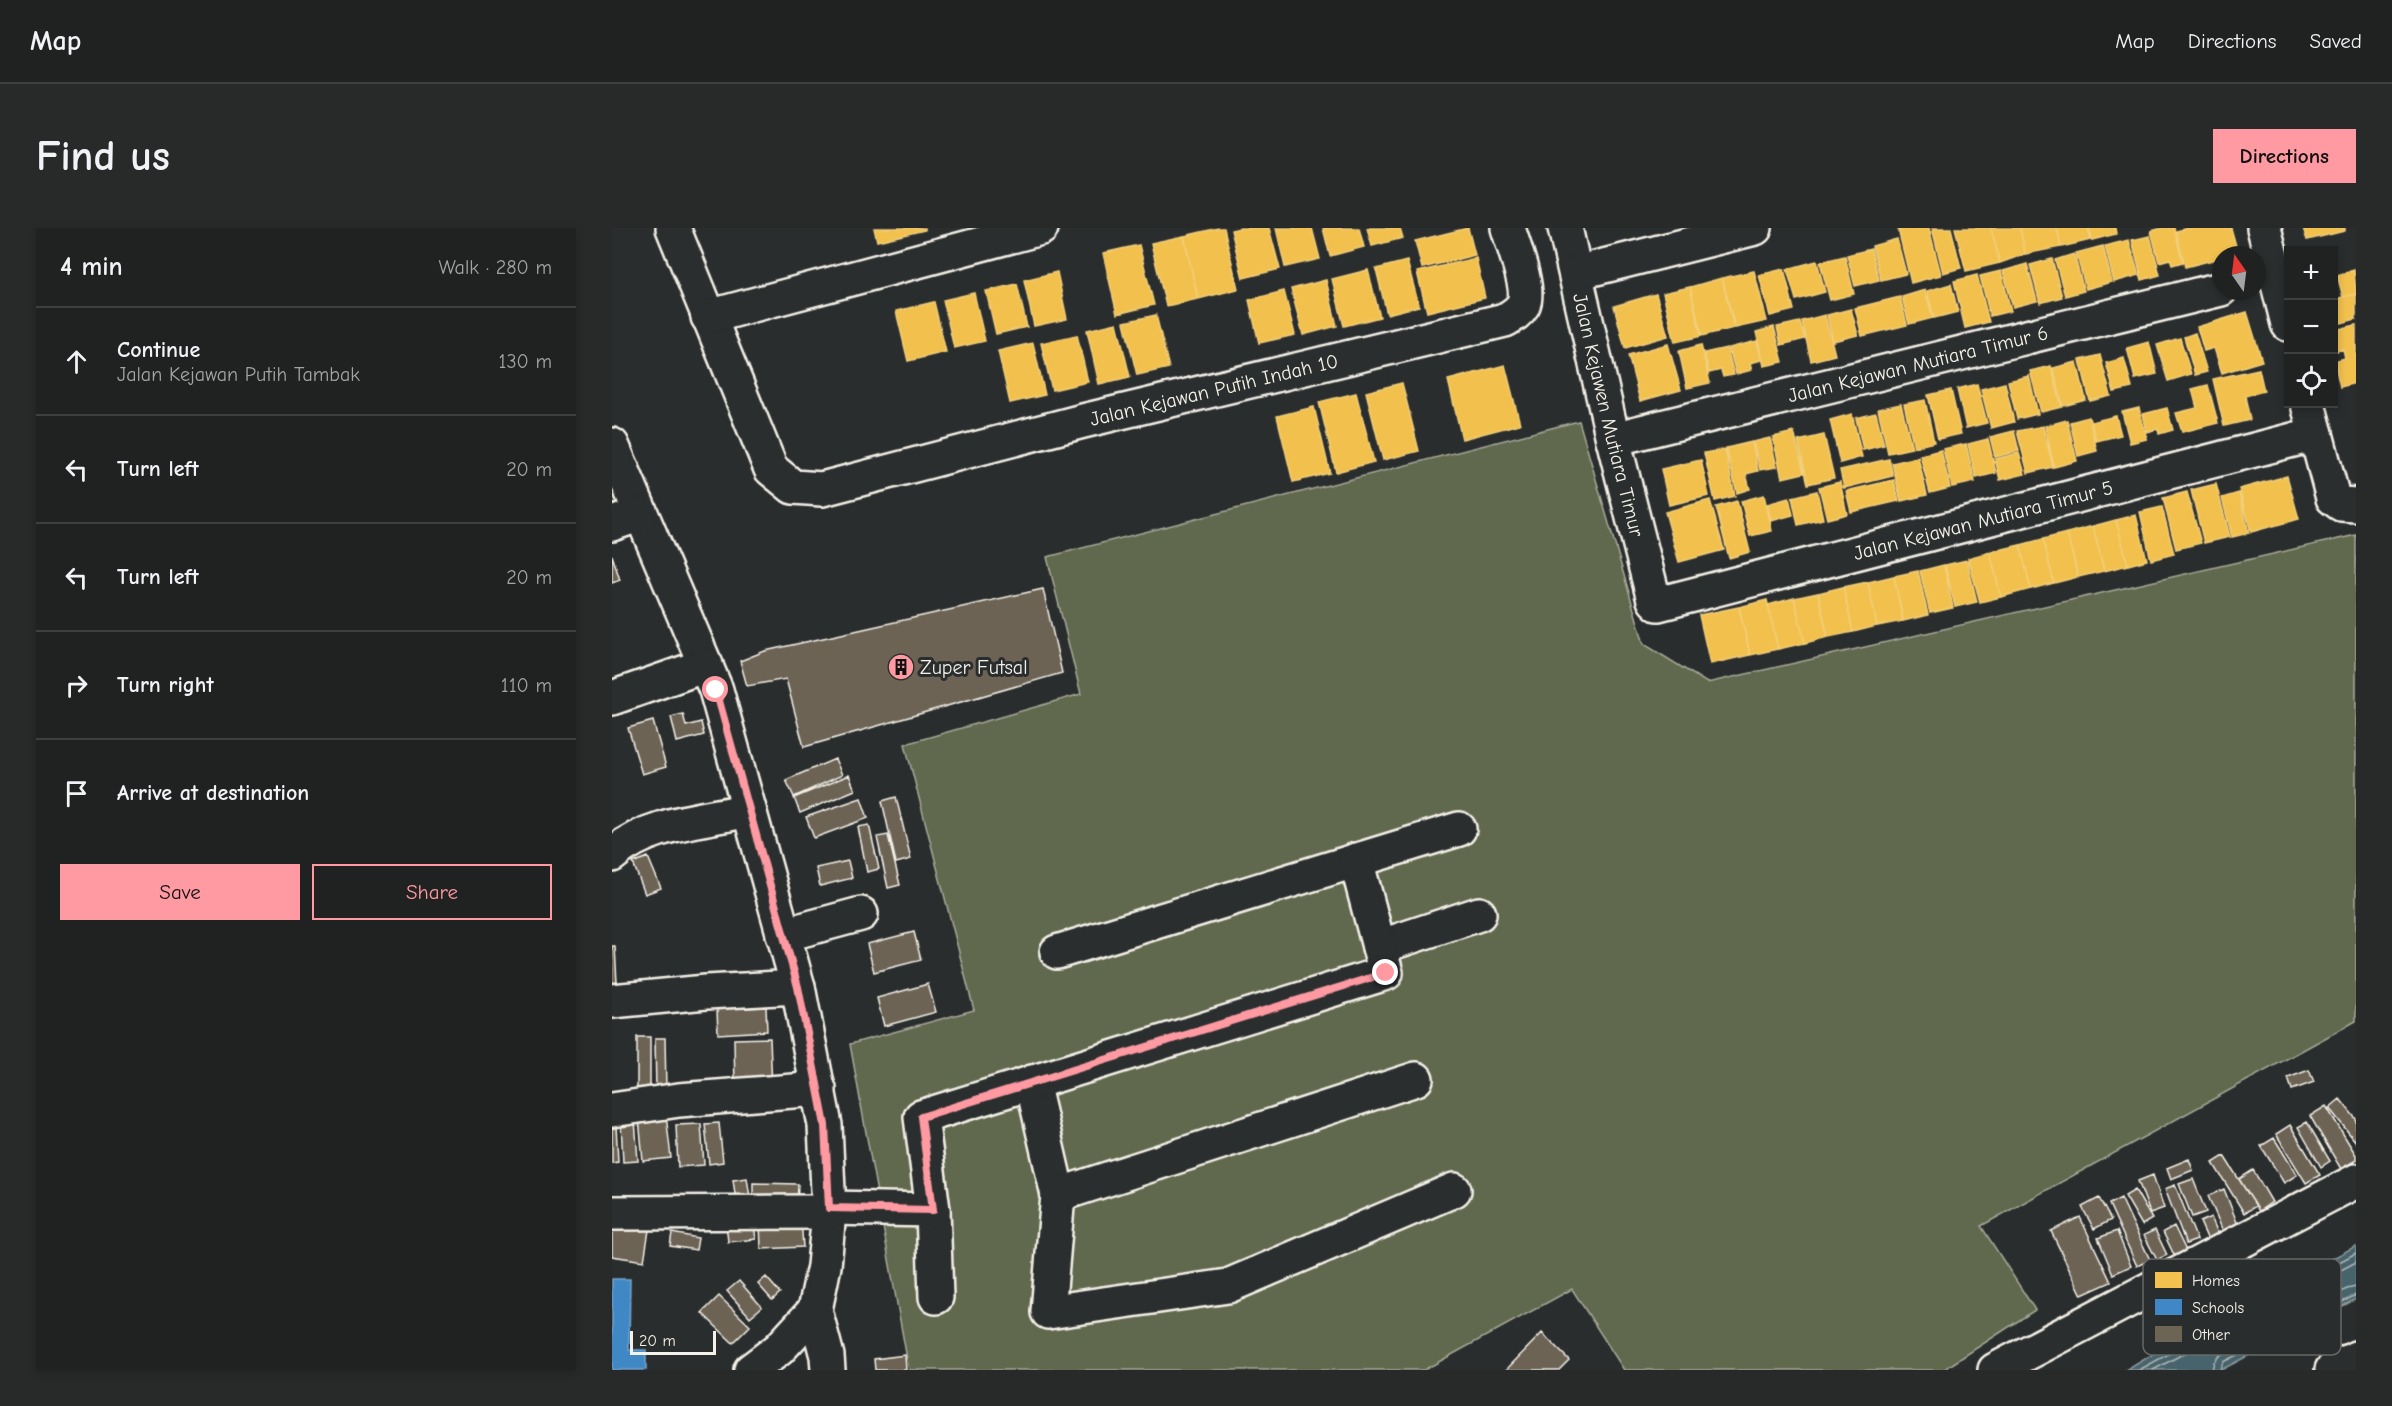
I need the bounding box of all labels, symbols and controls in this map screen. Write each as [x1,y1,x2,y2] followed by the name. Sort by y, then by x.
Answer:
[30,25,81,57] text: Map
[2115,29,2155,53] text: Map
[2188,29,2277,53] text: Directions
[2310,29,2362,53] text: Saved
[2213,129,2356,183] button: Directions
[36,132,170,181] text: Find us
[2212,246,2266,300] north arrow
[2284,246,2338,408] map controls
[2284,246,2338,300] button: +
[60,252,123,282] text: 4 min
[439,256,552,279] text: Walk · 280 m
[1568,291,1648,539] street label: Jalan Kejawen Mutiara Timur
[2284,300,2338,354] button: −
[1785,321,2051,407] street label: Jalan Kejawan Mutiara Timur 6
[117,337,200,363] text: Continue
[60,345,93,378] icon: ahead
[1088,349,1340,431] street label: Jalan Kejawan Putih Indah 10
[499,350,552,373] text: 130 m
[2284,354,2338,408] button: locate
[117,363,360,386] text: Jalan Kejawan Putih Tambak
[60,453,93,486] icon: left
[117,456,199,482] text: Turn left
[506,458,552,481] text: 20 m
[1851,476,2116,565] street label: Jalan Kejawan Mutiara Timur 5
[60,561,93,594] icon: left
[117,564,199,590] text: Turn left
[506,566,552,589] text: 20 m
[886,652,916,682] building icon: Zuper Futsal
[920,656,1028,679] place label: Zuper Futsal
[60,669,93,702] icon: right
[117,672,214,698] text: Turn right
[501,674,552,697] text: 110 m
[702,676,728,702] route start
[60,777,93,810] icon: arrive
[117,780,309,806] text: Arrive at destination
[60,864,300,920] button: Save
[312,864,552,920] button: Share
[1372,959,1398,985] route end
[2143,1259,2341,1355] legend
[2192,1272,2240,1290] text: Homes
[2192,1299,2245,1317] text: Schools
[2192,1326,2230,1344] text: Other
[630,1328,716,1356] scale bar
[639,1332,676,1350] text: 20 m

